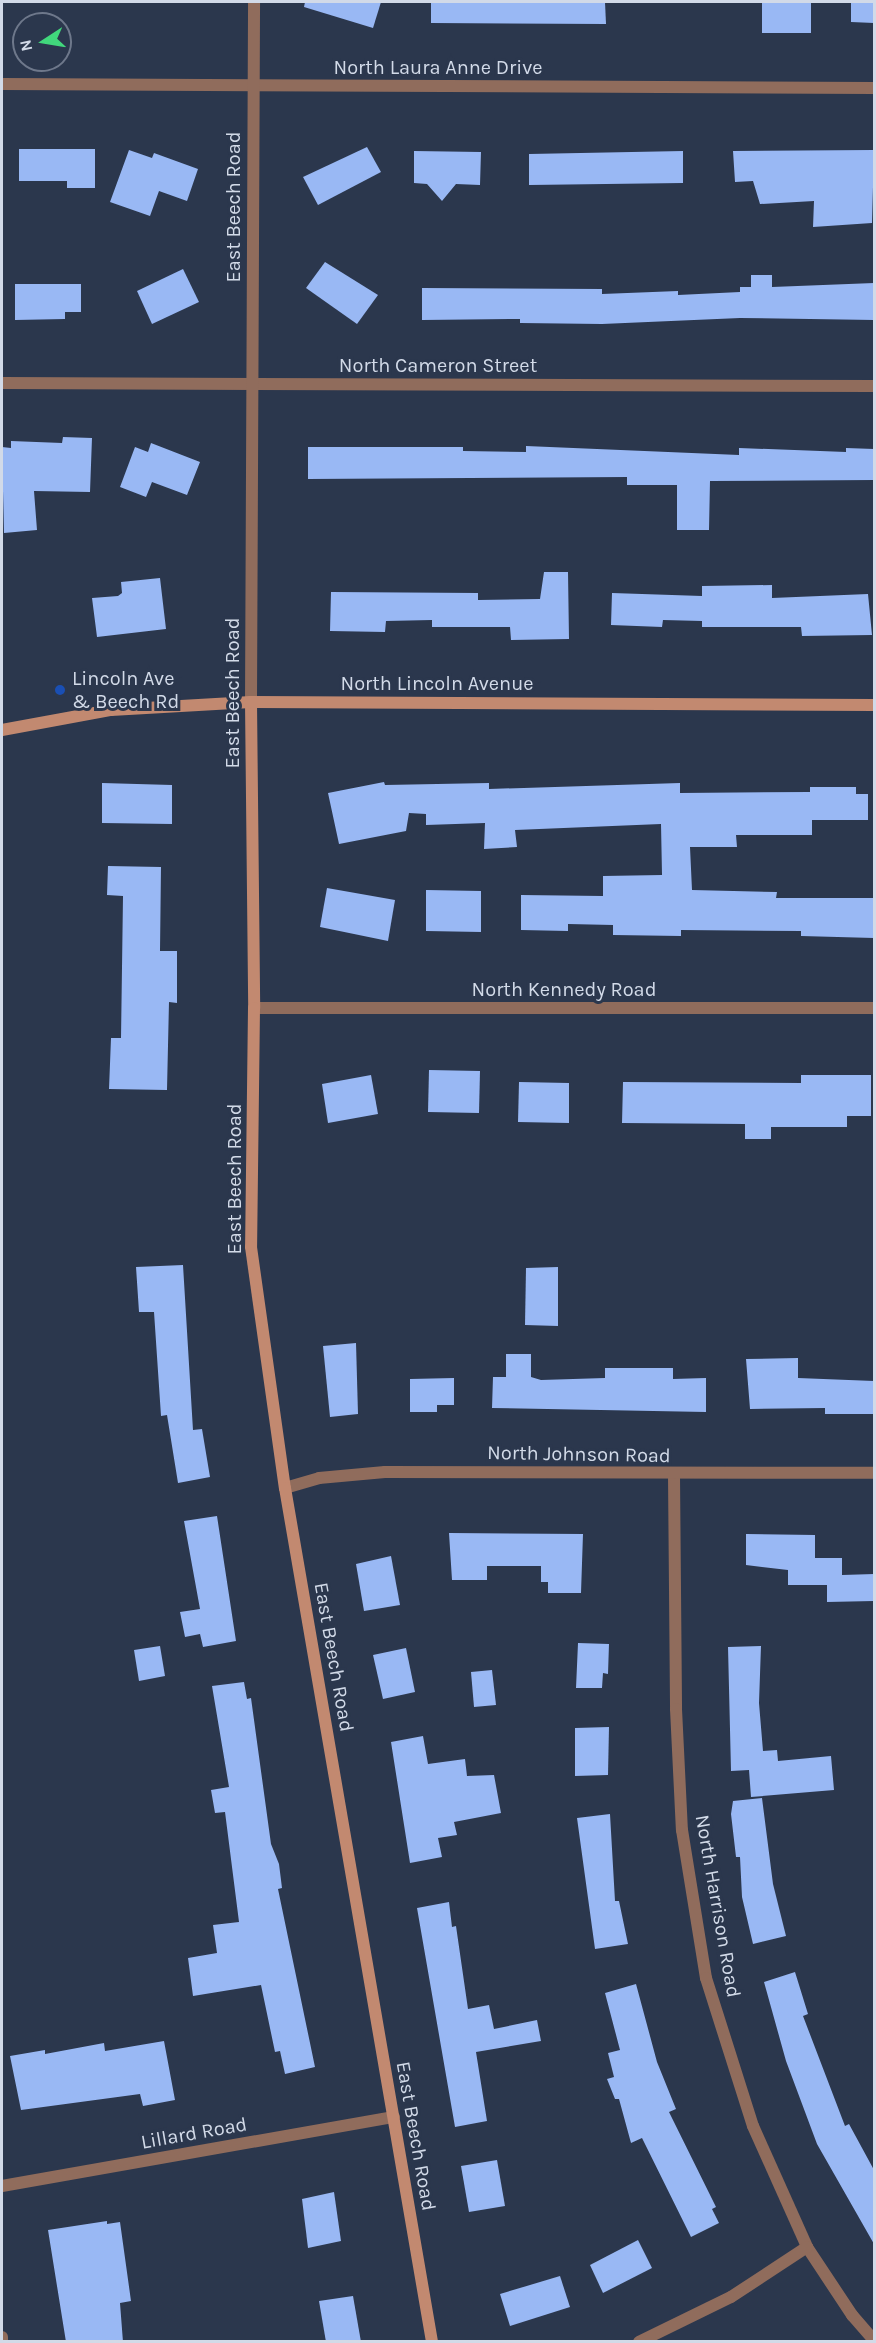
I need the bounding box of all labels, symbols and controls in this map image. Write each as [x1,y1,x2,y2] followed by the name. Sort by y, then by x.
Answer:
[12,12,72,72] north arrow
[15,38,36,53] text: N
[334,55,542,79] street label: North Laura Anne Drive
[221,131,245,283] street label: East Beech Road
[339,353,537,377] street label: North Cameron Street
[220,617,244,769] street label: East Beech Road
[72,666,179,713] place label: Lincoln Ave & Beech Rd
[340,671,534,695] street label: North Lincoln Avenue
[53,683,67,697] marker: Lincoln Ave & Beech Rd
[472,977,656,1001] street label: North Kennedy Road
[222,1103,246,1255] street label: East Beech Road
[487,1440,671,1468] street label: North Johnson Road
[309,1580,359,1734] street label: East Beech Road
[690,1813,746,1999] street label: North Harrison Road
[391,2059,441,2213] street label: East Beech Road
[139,2112,249,2154] street label: Lillard Road

